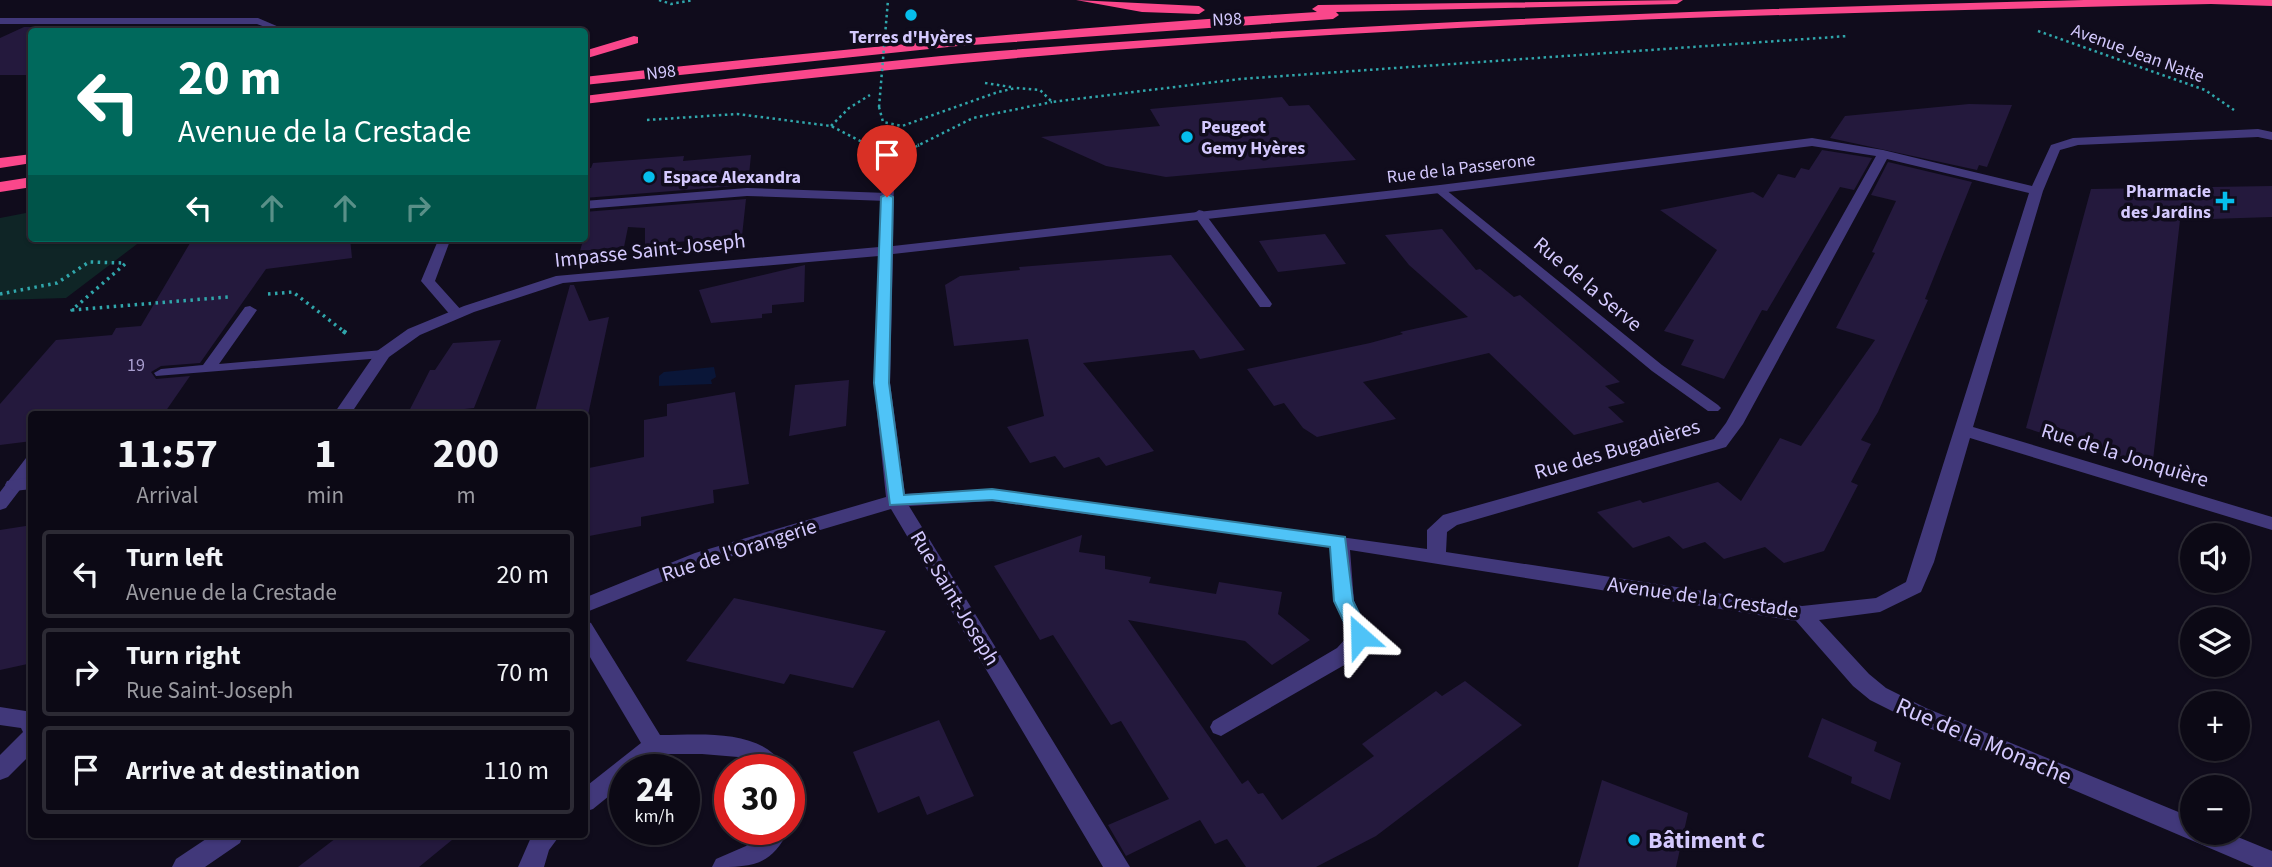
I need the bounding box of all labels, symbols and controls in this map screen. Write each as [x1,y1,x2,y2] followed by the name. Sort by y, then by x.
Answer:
[1212,6,1242,33] street label: N98
[903,7,919,23] marker: Terres d'Hyères
[2068,18,2208,89] street label: Avenue Jean Natte
[849,25,973,50] place label: Terres d'Hyères
[178,44,282,114] text: 20 m
[63,56,154,147] icon: left
[645,58,677,87] street label: N98
[178,109,471,155] text: Avenue de la Crestade
[1201,115,1305,161] place label: Peugeot Gemy Hyères
[857,125,917,197] pin
[1179,129,1195,145] marker: Peugeot Gemy Hyères
[868,136,906,174] icon: arrive
[1385,147,1537,190] street label: Rue de la Passerone
[663,165,801,190] place label: Espace Alexandra
[641,169,657,185] marker: Espace Alexandra
[2121,179,2211,225] place label: Pharmacie des Jardins
[180,189,218,227] icon: left
[253,189,291,227] icon: ahead
[326,189,364,227] icon: ahead
[399,189,437,227] icon: right
[2217,193,2233,209] marker: Pharmacie des Jardins
[553,225,747,275] street label: Impasse Saint-Joseph
[1527,229,1649,339] street label: Rue de la Serve
[127,353,145,378] house number: 19
[1531,411,1704,487] street label: Rue des Bugadières
[2038,415,2212,495] street label: Rue de la Jonquière
[117,424,218,484] text: 11:57
[314,424,336,484] text: 1
[433,424,499,484] text: 200
[136,479,198,512] text: Arrival
[307,479,344,512] text: min
[456,479,476,512] text: m
[658,511,820,589] street label: Rue de l'Orangerie
[2180,523,2250,845] map controls
[2180,523,2250,593] button: sound
[903,525,1007,671] street label: Rue Saint-Joseph
[126,539,223,576] text: Turn left
[67,555,105,593] icon: left
[496,556,549,593] text: 20 m
[1606,569,1800,625] street label: Avenue de la Crestade
[126,576,337,609] text: Avenue de la Crestade
[1323,599,1397,673] position arrow
[2180,607,2250,677] button: layers
[126,637,241,674] text: Turn right
[67,653,105,691] icon: right
[496,654,549,691] text: 70 m
[126,674,293,707] text: Rue Saint-Joseph
[1890,689,2077,794] street label: Rue de la Monache
[2180,691,2250,761] button: +
[67,751,105,789] icon: arrive
[126,752,360,789] text: Arrive at destination
[483,752,549,789] text: 110 m
[714,754,805,845] speed limit sign: 30
[636,765,673,815] text: 24
[2180,775,2250,845] button: −
[635,804,674,829] text: km/h
[1648,823,1765,858] place label: Bâtiment C
[1626,832,1642,848] marker: Bâtiment C

